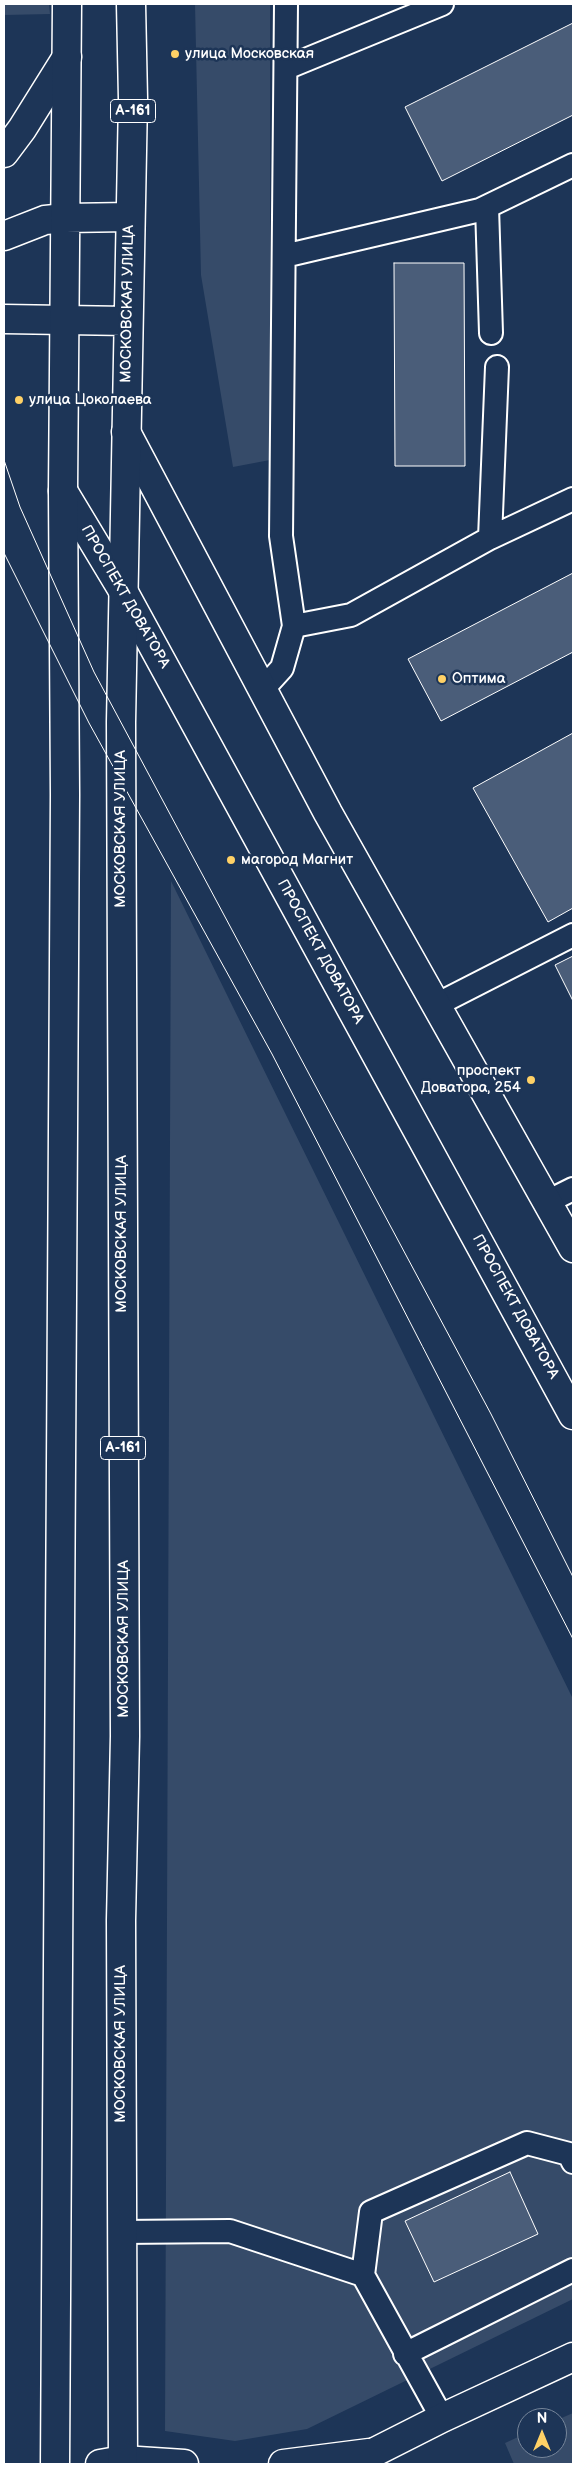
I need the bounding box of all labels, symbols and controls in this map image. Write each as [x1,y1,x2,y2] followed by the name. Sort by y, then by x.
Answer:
[185,45,314,63] place label: улица Московская
[169,48,181,60] marker: улица Московская
[110,100,156,122] road number: А-161
[118,225,138,383] street label: МОСКОВСКАЯ УЛИЦА
[29,391,152,409] place label: улица Цоколаева
[13,394,25,406] marker: улица Цоколаева
[77,522,173,672] street label: ПРОСПЕКТ ДОВАТОРА
[452,670,506,688] place label: Оптима
[436,673,448,685] marker: Оптима
[112,750,130,908] street label: МОСКОВСКАЯ УЛИЦА
[241,851,353,869] place label: магород Магнит
[225,854,237,866] marker: магород Магнит
[273,877,367,1027] street label: ПРОСПЕКТ ДОВАТОРА
[421,1062,521,1097] place label: проспект Доватора, 254
[525,1074,537,1086] marker: проспект Доватора, 254
[113,1155,131,1313] street label: МОСКОВСКАЯ УЛИЦА
[468,1232,562,1382] street label: ПРОСПЕКТ ДОВАТОРА
[100,1436,146,1460] road number: А-161
[115,1560,133,1718] street label: МОСКОВСКАЯ УЛИЦА
[112,1965,130,2123] street label: МОСКОВСКАЯ УЛИЦА
[517,2408,567,2458] north arrow
[537,2410,547,2427] text: N

